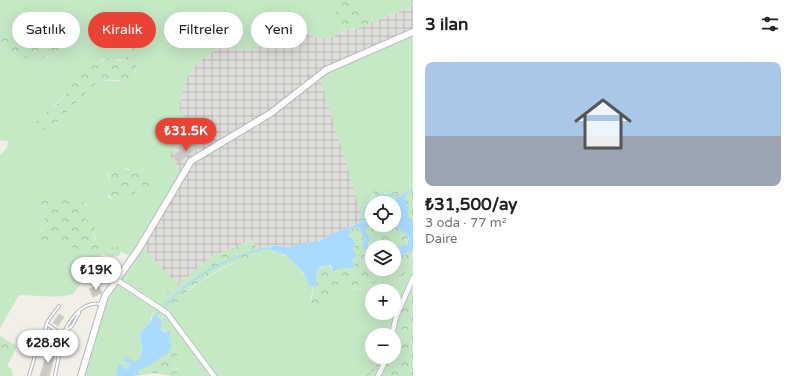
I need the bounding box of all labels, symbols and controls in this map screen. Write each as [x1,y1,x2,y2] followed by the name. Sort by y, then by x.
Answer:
[12,12,80,48] chip: Satılık
[88,12,156,48] chip: Kiralık
[164,12,243,48] chip: Filtreler
[251,12,307,48] chip: Yeni
[759,13,781,35] icon: filters
[425,14,468,35] text: 3 ilan
[567,88,639,160] icon: home
[153,118,219,152] pin: ₺31.5K
[164,123,208,139] text: ₺31.5K
[425,194,518,215] text: ₺31,500/ay
[365,196,401,364] map controls
[365,196,401,232] button: locate
[425,215,507,231] text: 3 oda · 77 m²
[425,231,457,247] text: Daire
[365,240,401,276] button: layers
[72,257,120,291] pin: ₺19K
[80,262,112,278] text: ₺19K
[365,284,401,320] button: +
[365,328,401,364] button: −
[15,330,81,364] pin: ₺28.8K
[26,335,70,351] text: ₺28.8K

